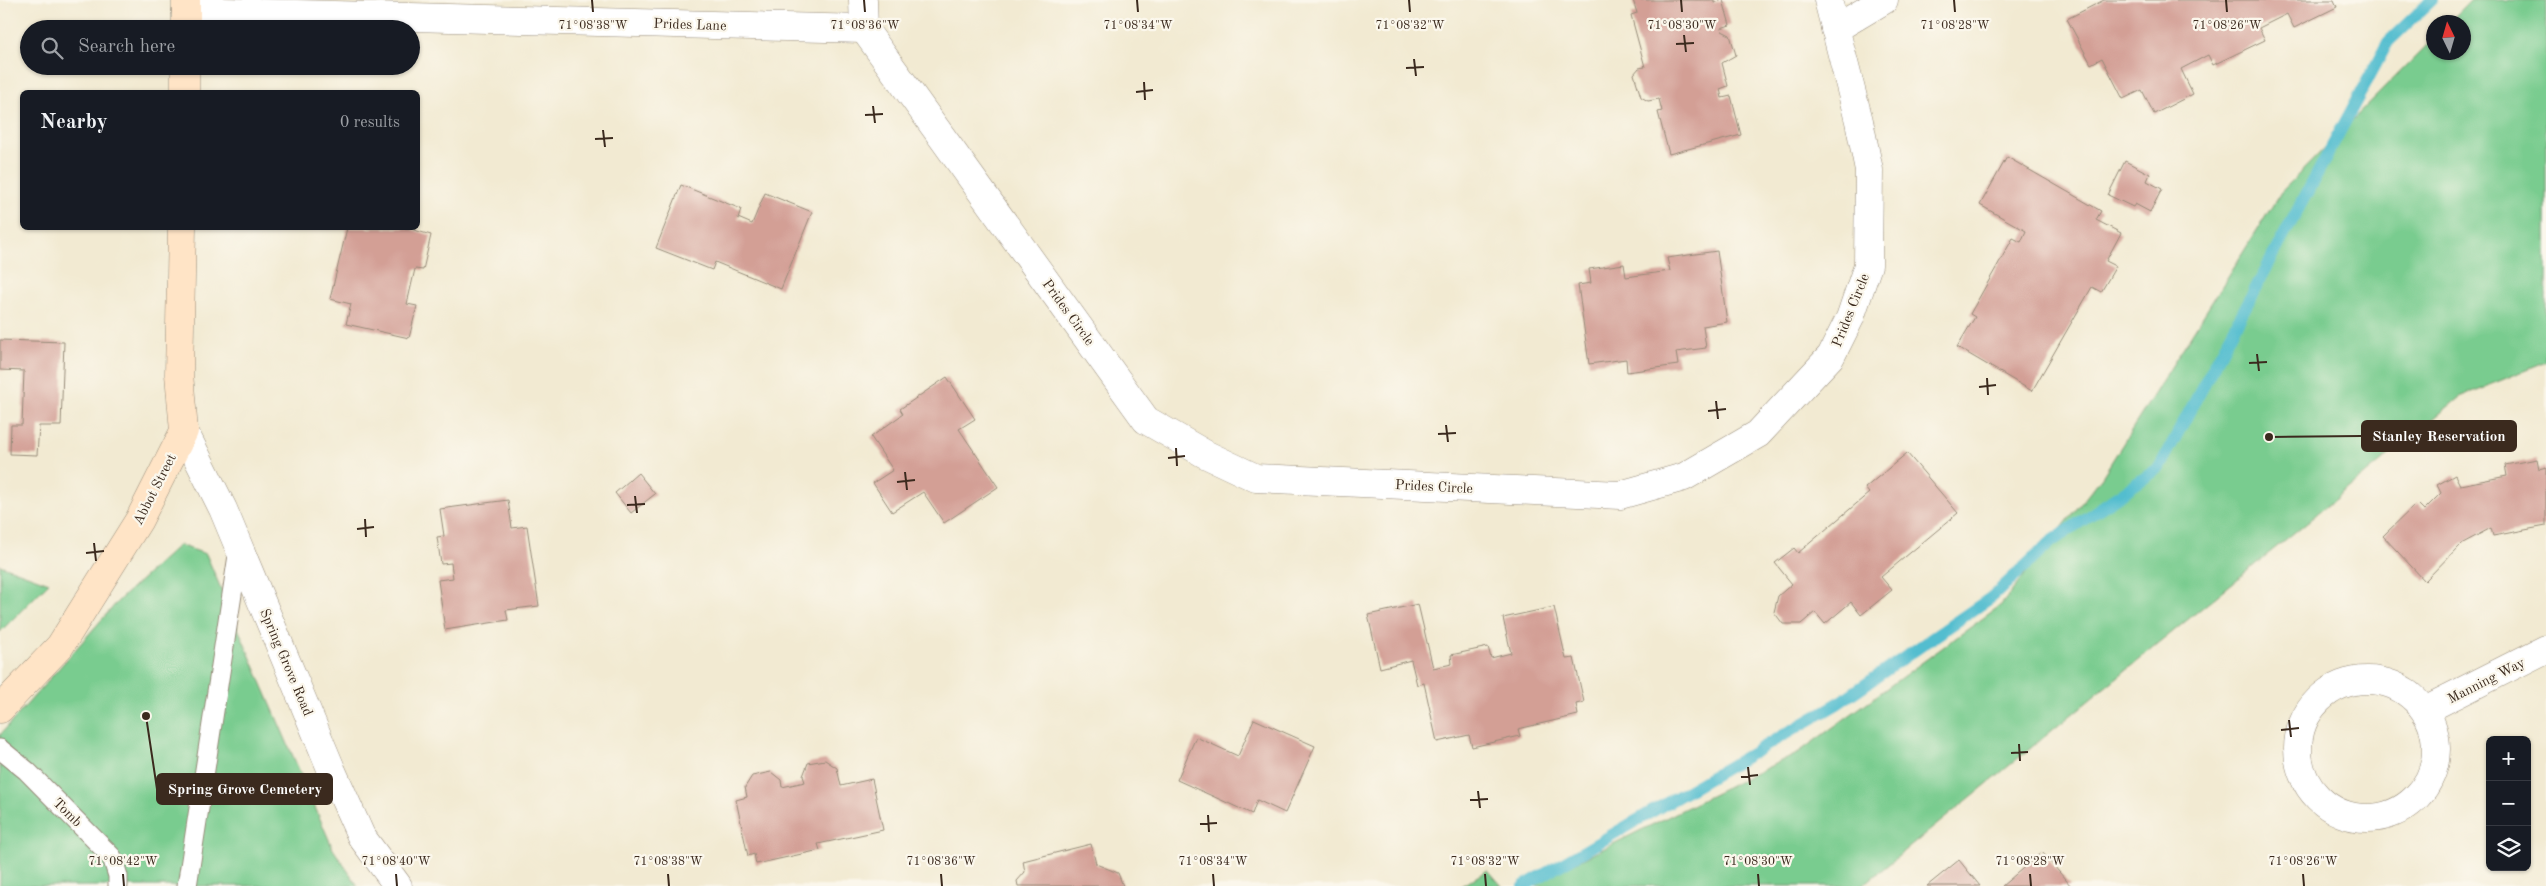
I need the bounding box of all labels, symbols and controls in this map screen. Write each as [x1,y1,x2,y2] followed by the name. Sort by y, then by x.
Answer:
[2426,15,2471,60] north arrow
[653,17,727,33] street label: Prides Lane
[20,20,420,75] search box
[558,20,628,32] text: 71°08'38"W
[830,20,900,32] text: 71°08'36"W
[1103,20,1173,32] text: 71°08'34"W
[1375,20,1445,32] text: 71°08'32"W
[1647,20,1717,32] text: 71°08'30"W
[1920,20,1990,32] text: 71°08'28"W
[2192,20,2262,32] text: 71°08'26"W
[38,34,66,62] icon: search
[78,38,175,57] text: Search here
[40,112,108,133] text: Nearby
[340,115,400,131] text: 0 results
[1830,272,1872,349] street label: Prides Circle
[1040,277,1097,348] street label: Prides Circle
[2362,421,2516,451] callout: Stanley Reservation
[2372,430,2506,445] text: Stanley Reservation
[131,451,179,527] street label: Abbot Street
[1395,478,1473,496] street label: Prides Circle
[257,607,315,718] street label: Spring Grove Road
[2446,655,2528,706] street label: Manning Way
[2486,736,2531,871] map controls
[2486,736,2531,781] button: +
[157,774,332,804] callout: Spring Grove Cemetery
[2486,781,2531,826] button: −
[168,783,322,798] text: Spring Grove Cemetery
[50,796,84,830] street label: Tomb
[2486,826,2531,871] button: layers
[88,856,158,868] text: 71°08'42"W
[361,856,431,868] text: 71°08'40"W
[633,856,703,868] text: 71°08'38"W
[906,856,976,868] text: 71°08'36"W
[1178,856,1248,868] text: 71°08'34"W
[1450,856,1520,868] text: 71°08'32"W
[1723,856,1793,868] text: 71°08'30"W
[1995,856,2065,868] text: 71°08'28"W
[2268,856,2338,868] text: 71°08'26"W

